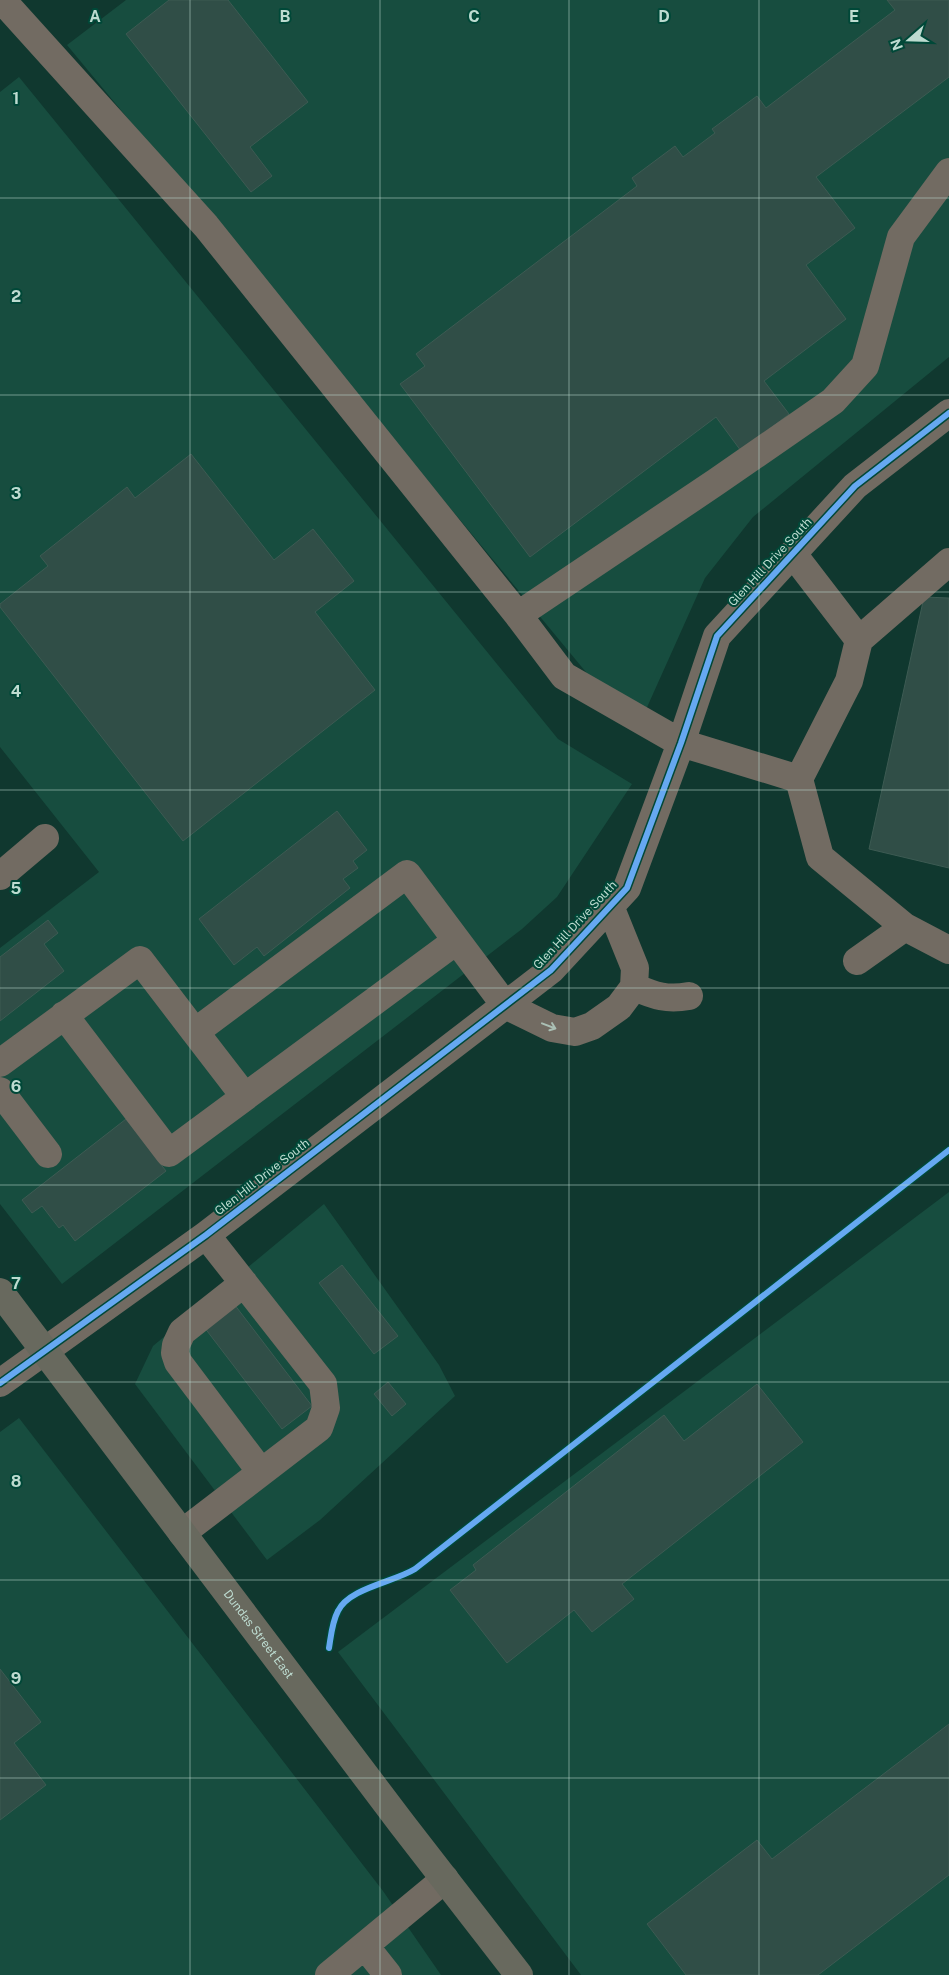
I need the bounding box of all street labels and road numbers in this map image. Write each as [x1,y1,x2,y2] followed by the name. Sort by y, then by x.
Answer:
[725,515,815,609] street label: Glen Hill Drive South
[530,878,620,972] street label: Glen Hill Drive South
[212,1136,312,1218] street label: Glen Hill Drive South
[221,1587,297,1682] street label: Dundas Street East

